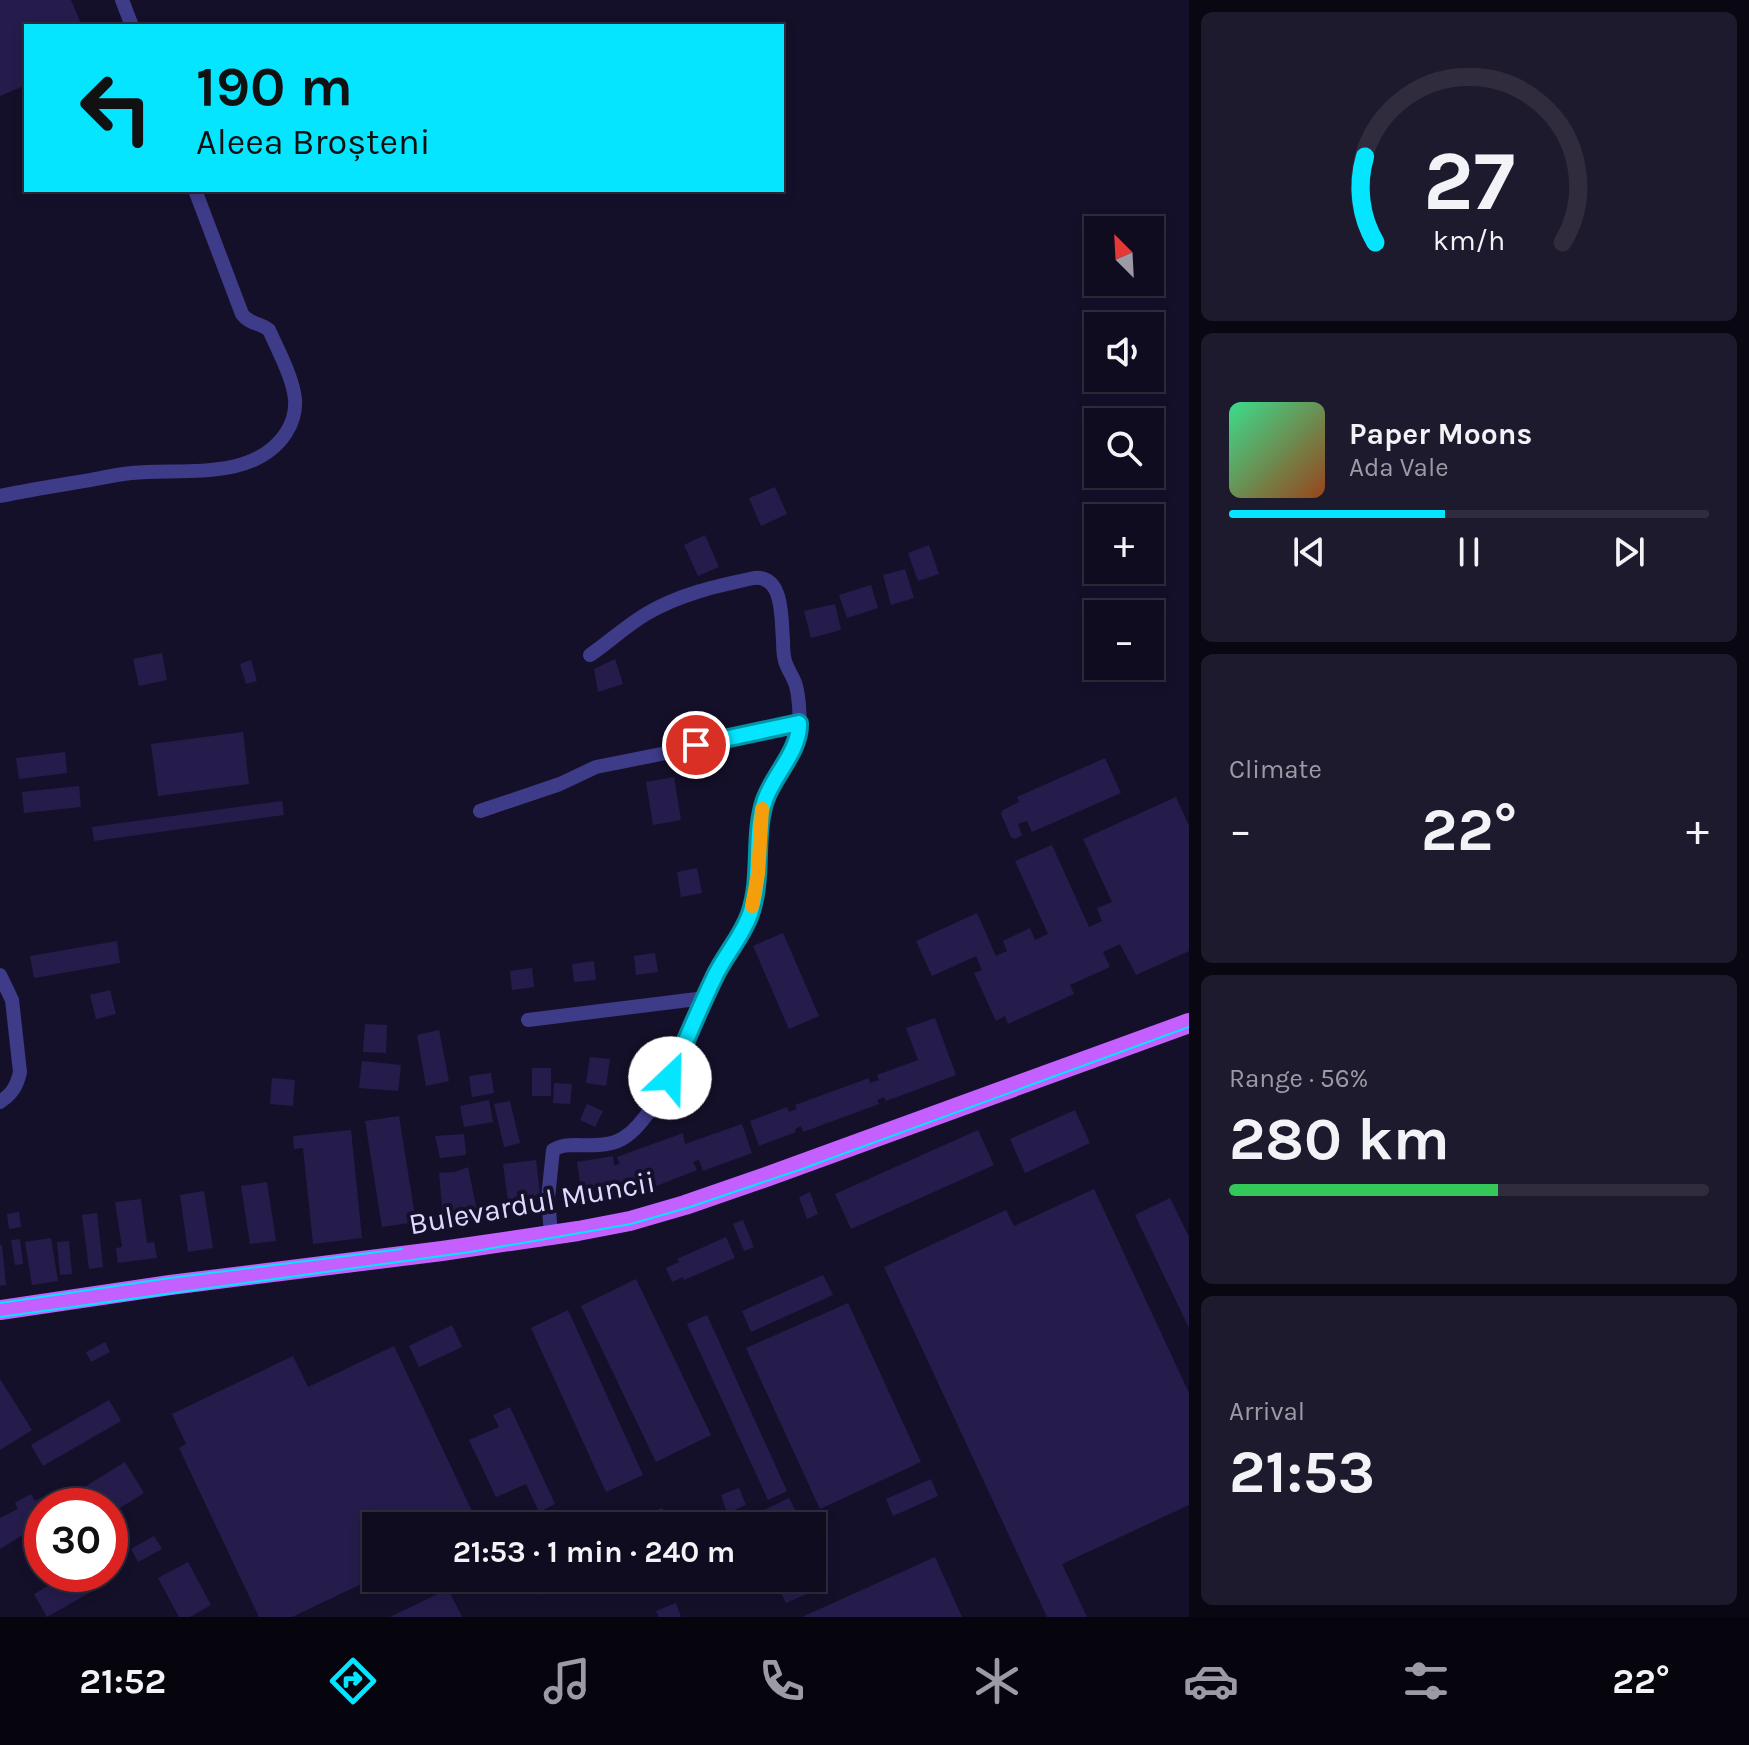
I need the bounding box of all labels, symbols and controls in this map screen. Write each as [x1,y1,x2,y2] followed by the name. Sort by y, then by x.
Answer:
[196,54,353,119] text: 190 m
[64,56,168,160] icon: left
[196,121,431,163] text: Aleea Broșteni
[1423,132,1515,229] text: 27
[1084,216,1164,296] north arrow
[1084,216,1164,680] map controls
[1433,224,1505,257] text: km/h
[1084,312,1164,392] button: sound
[1084,408,1164,488] button: search
[1349,416,1532,452] text: Paper Moons
[1349,452,1449,483] text: Ada Vale
[1084,504,1164,584] button: +
[1287,530,1331,574] icon: previous
[1447,530,1491,574] icon: pause
[1607,530,1651,574] icon: next
[1084,600,1164,680] button: −
[662,711,730,779] pin
[674,723,718,767] icon: arrive
[1229,754,1322,785] text: Climate
[1421,795,1517,865] text: 22°
[1229,805,1252,856] text: −
[1686,805,1709,856] text: +
[628,1036,712,1120] position arrow
[1229,1063,1368,1094] text: Range · 56%
[1229,1104,1450,1174] text: 280 km
[406,1164,658,1242] street label: Bulevardul Muncii
[1229,1396,1305,1427] text: Arrival
[1229,1437,1375,1507] text: 21:53
[24,1488,128,1592] speed limit sign: 30
[453,1534,735,1570] text: 21:53 · 1 min · 240 m
[325,1653,381,1709] icon: directions
[539,1653,595,1709] icon: music
[754,1653,810,1709] icon: phone
[969,1653,1025,1709] icon: climate
[1183,1653,1239,1709] icon: car
[1398,1653,1454,1709] icon: filters
[79,1660,166,1702] text: 21:52
[1612,1660,1670,1702] text: 22°

